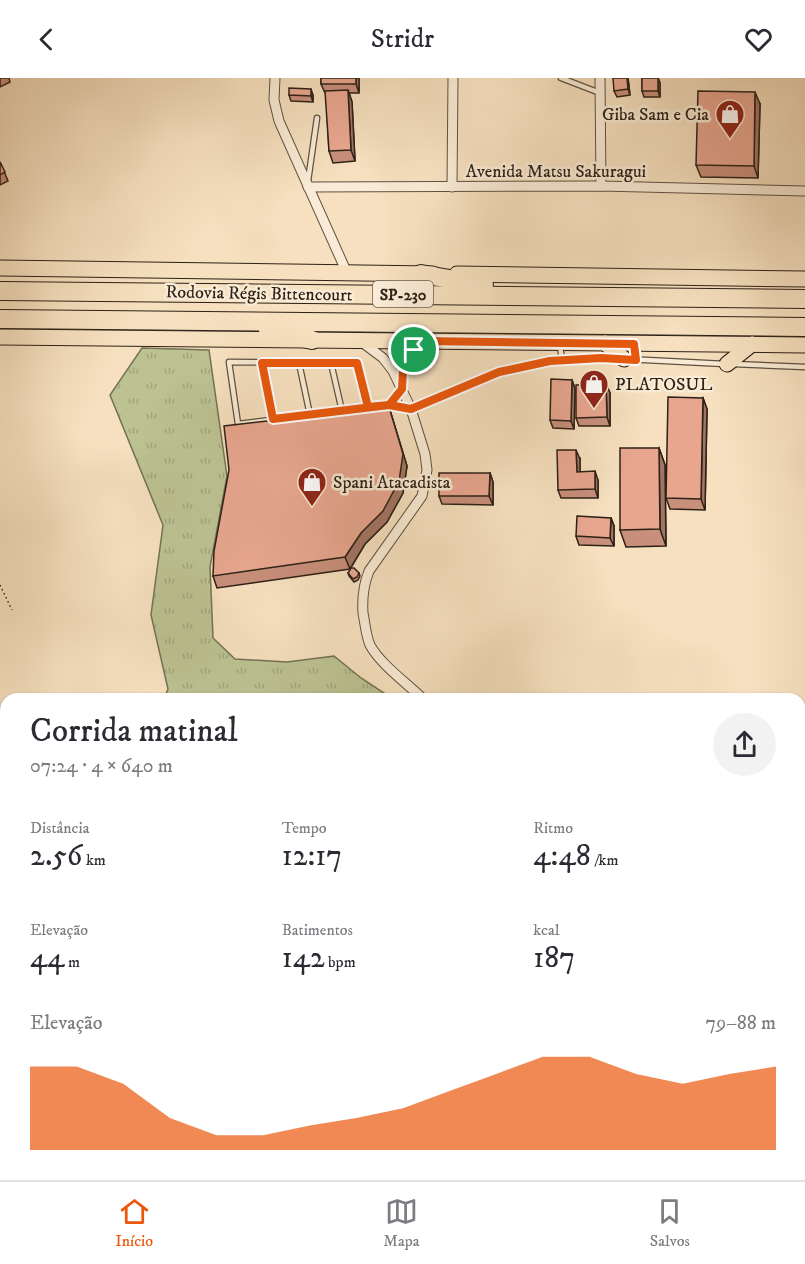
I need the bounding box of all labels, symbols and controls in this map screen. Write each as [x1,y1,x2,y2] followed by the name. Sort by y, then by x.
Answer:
[371,22,434,56] text: Stridr
[30,23,63,56] icon: back
[742,23,775,56] icon: heart
[714,98,746,140] shop icon: Giba Sam e Cia
[602,104,709,126] place label: Giba Sam e Cia
[466,161,646,183] street label: Avenida Matsu Sakuragui
[165,281,353,307] street label: Rodovia Régis Bittencourt
[373,281,433,307] road number: SP-230
[388,324,439,375] pin
[397,333,430,366] icon: arrive
[578,368,610,410] shop icon: PLATOSUL
[615,374,712,396] place label: PLATOSUL
[296,466,328,508] shop icon: Spani Atacadista
[333,472,451,494] place label: Spani Atacadista
[30,711,238,752] text: Corrida matinal
[713,713,776,776] button: share
[30,754,173,779] text: 07:24 · 4 × 640 m
[30,818,89,838] text: Distância
[282,818,327,838] text: Tempo
[533,818,573,838] text: Ritmo
[30,838,82,875] text: 2.56
[282,838,342,875] text: 12:17
[533,838,591,875] text: 4:48
[82,850,106,870] text: km
[591,850,618,870] text: /km
[30,920,88,940] text: Elevação
[282,920,353,940] text: Batimentos
[533,920,560,940] text: kcal
[30,940,65,977] text: 44
[282,940,325,977] text: 142
[533,940,575,977] text: 187
[65,952,80,972] text: m
[325,952,356,972] text: bpm
[30,1011,103,1036] text: Elevação
[706,1011,776,1036] text: 79–88 m
[115,1195,153,1251] tab: Início
[383,1195,420,1251] tab: Mapa
[650,1195,690,1251] tab: Salvos

